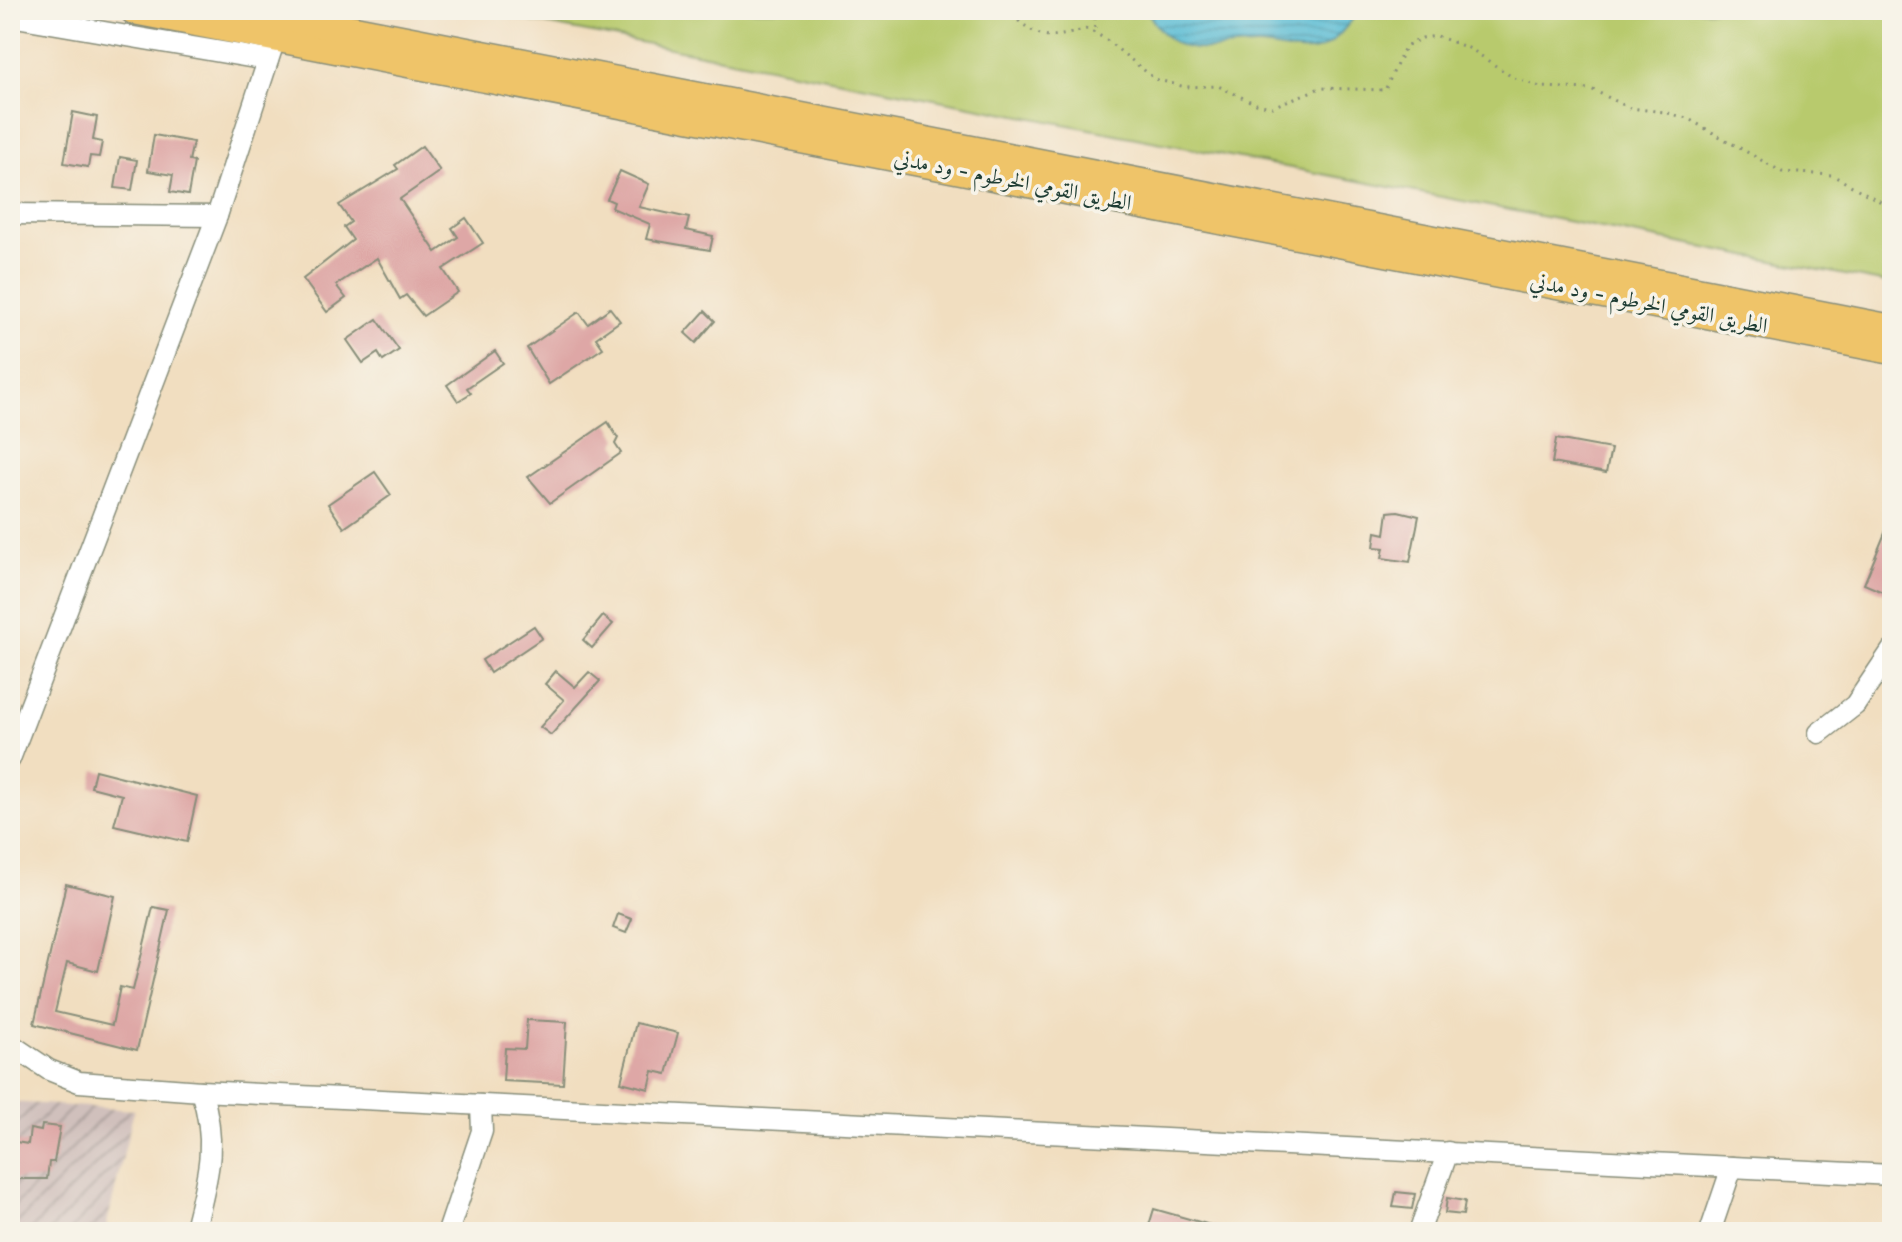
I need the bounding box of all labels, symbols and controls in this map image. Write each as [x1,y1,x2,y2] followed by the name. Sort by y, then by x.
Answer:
[891,144,1134,222] street label: الطريق القومي الخرطوم - ود مدني
[1527,267,1770,345] street label: الطريق القومي الخرطوم - ود مدني

